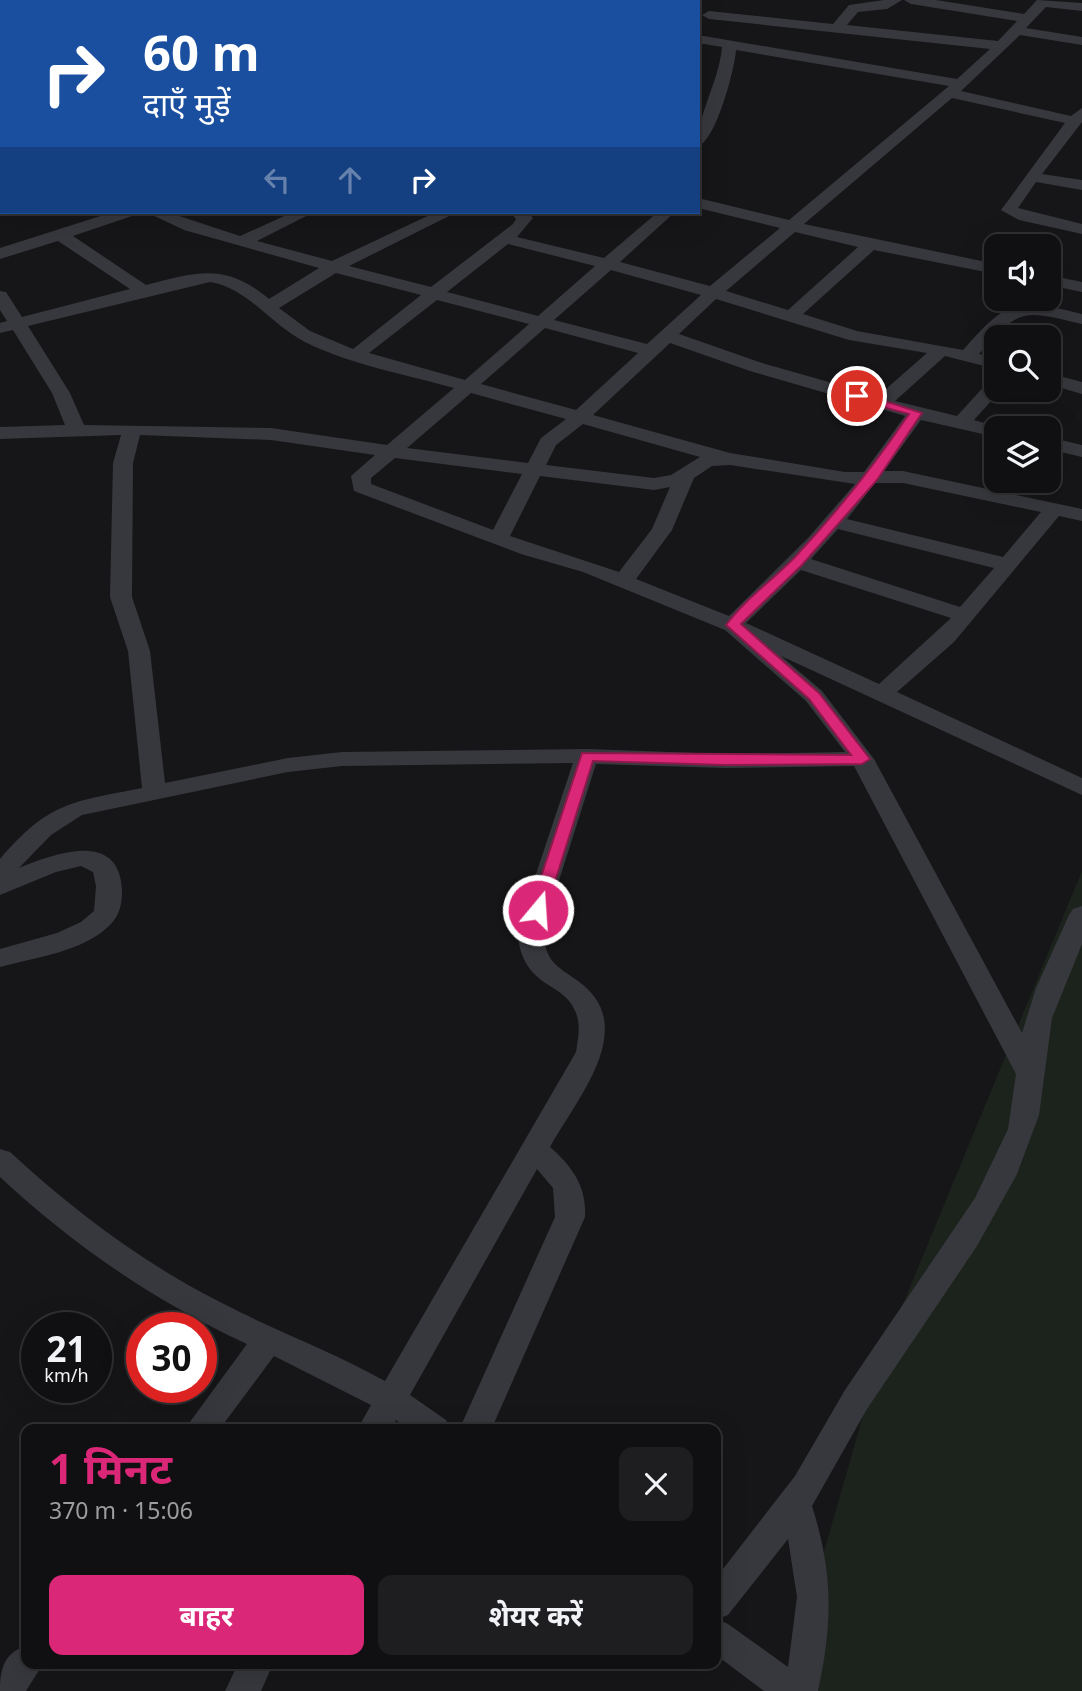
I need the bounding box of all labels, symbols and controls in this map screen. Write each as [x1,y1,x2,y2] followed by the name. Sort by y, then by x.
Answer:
[143,19,260,85] text: 60 m
[28,28,119,119] icon: right
[143,82,231,125] text: दाएँ मुड़ें
[258,161,296,199] icon: left
[331,161,369,199] icon: ahead
[404,161,442,199] icon: right
[984,234,1061,493] map controls
[984,234,1061,311] button: sound
[984,325,1061,402] button: search
[827,366,887,426] pin
[838,377,876,415] icon: arrive
[984,416,1061,493] button: layers
[501,873,575,947] position arrow
[126,1312,217,1403] speed limit sign: 30
[46,1325,87,1372] text: 21
[44,1363,89,1387] text: km/h
[49,1439,172,1496] text: 1 मिनट
[619,1447,693,1521] button: close
[49,1494,193,1526] text: 370 m · 15:06
[49,1575,364,1655] button: बाहर
[378,1575,693,1655] button: शेयर करें

